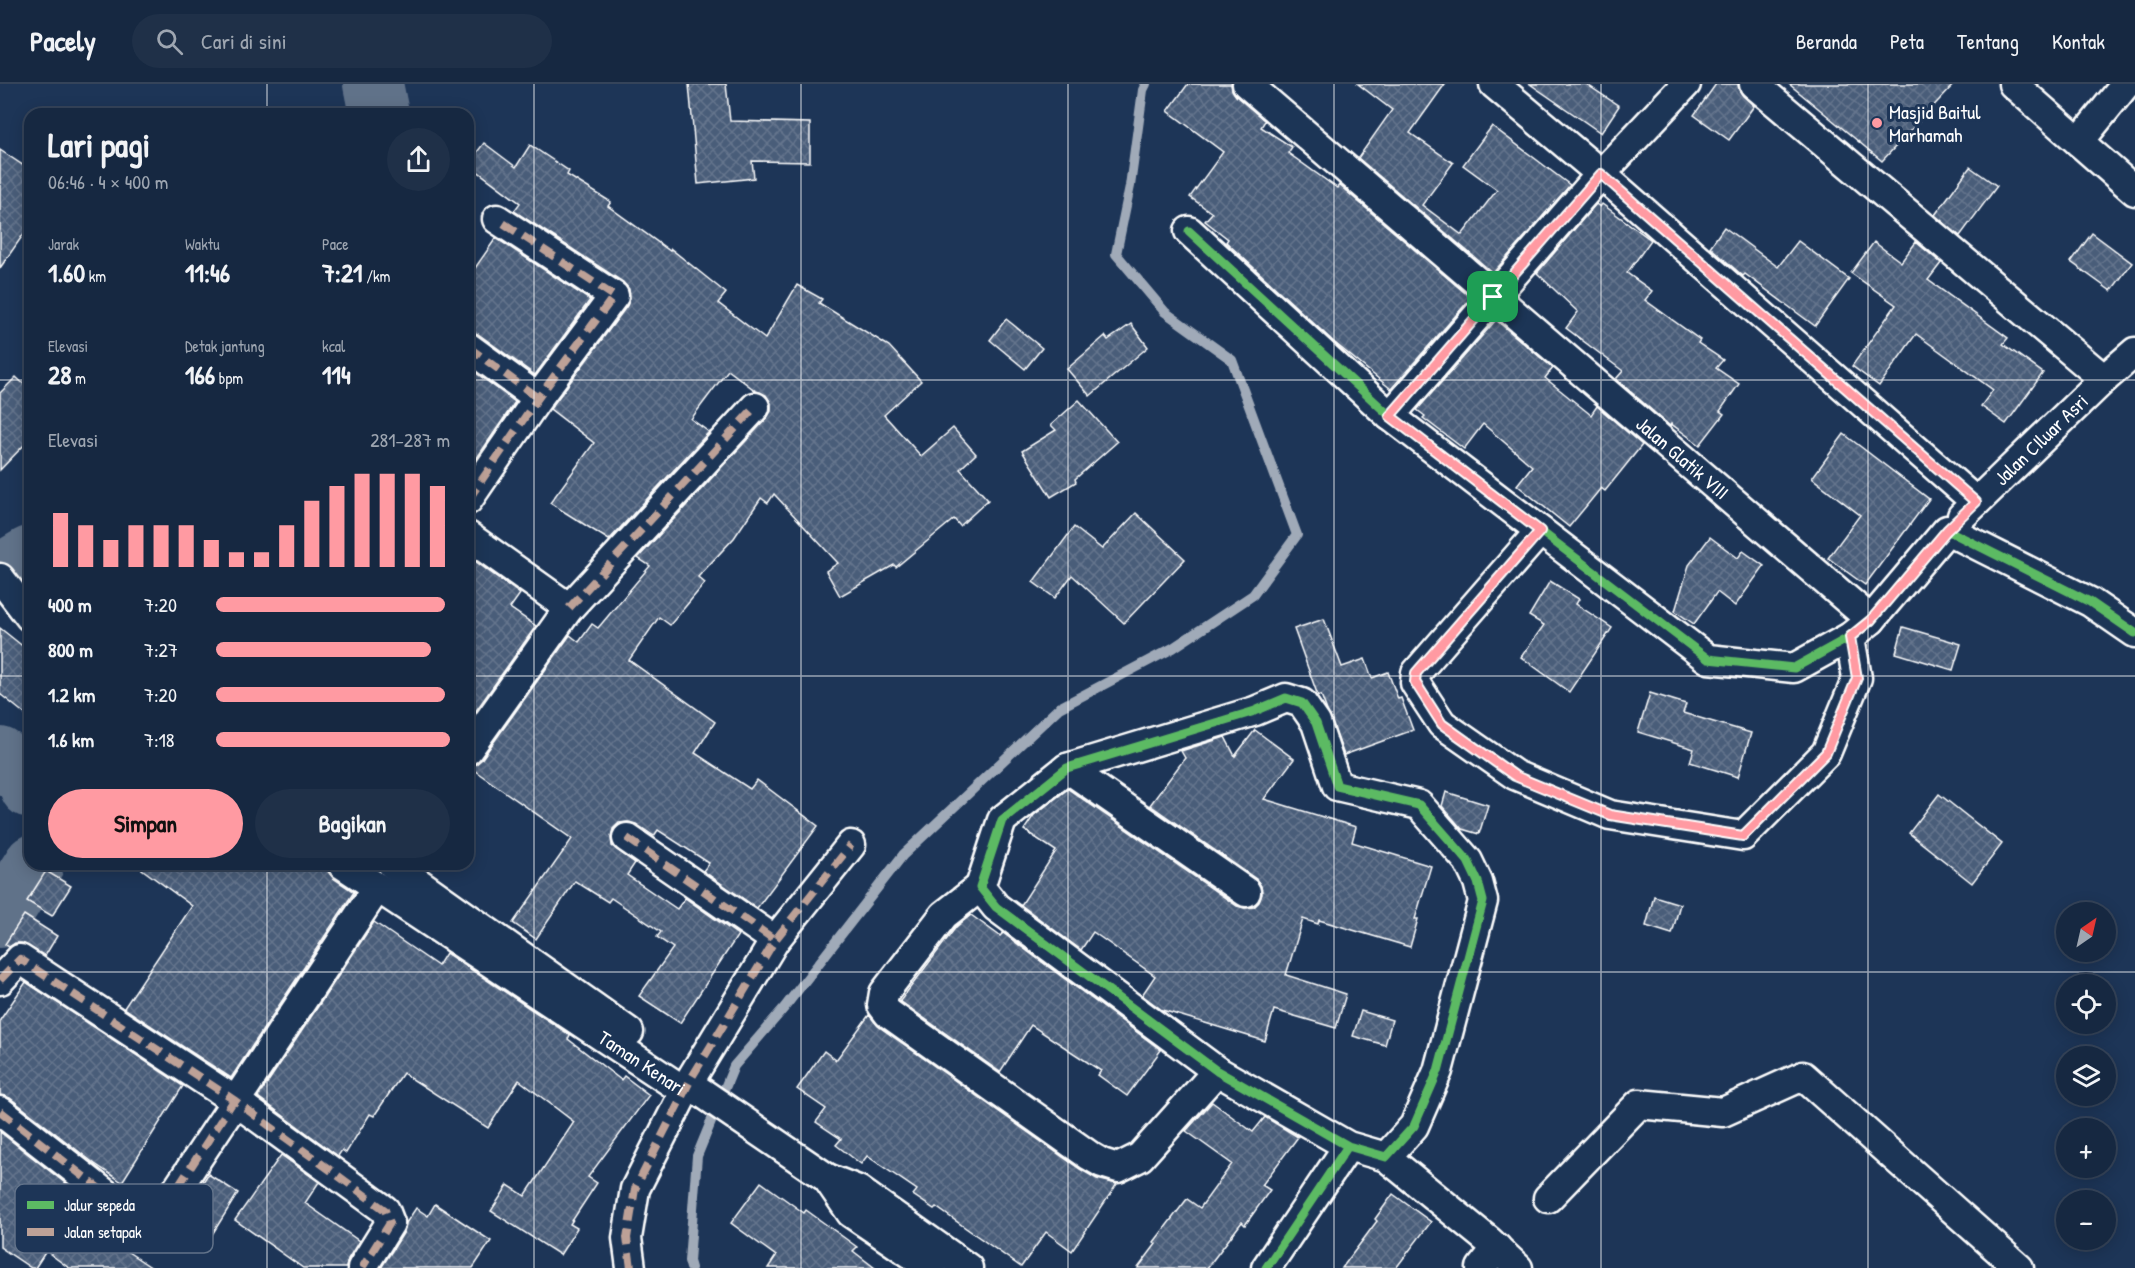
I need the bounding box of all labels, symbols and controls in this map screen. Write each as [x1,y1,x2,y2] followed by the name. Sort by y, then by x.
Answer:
[132,14,552,68] search box
[30,22,96,60] text: Pacely
[153,25,186,58] icon: search
[201,26,287,56] text: Cari di sini
[1796,27,1857,56] text: Beranda
[1890,27,1924,56] text: Peta
[1957,27,2019,56] text: Tentang
[2052,27,2105,56] text: Kontak
[1889,98,1981,148] place label: Masjid Baitul Marhamah
[1870,116,1884,130] marker: Masjid Baitul Marhamah
[48,123,150,167] text: Lari pagi
[387,128,450,191] button: share
[48,168,168,195] text: 06:46 · 4 × 400 m
[48,233,79,255] text: Jarak
[185,233,220,255] text: Waktu
[322,233,349,255] text: Pace
[48,255,85,290] text: 1.60
[185,255,230,290] text: 11:46
[322,255,363,290] text: 7:21
[85,265,106,287] text: km
[363,265,390,287] text: /km
[1467,271,1518,322] pin
[1476,280,1509,313] icon: arrive
[48,335,88,357] text: Elevasi
[185,335,265,357] text: Detak jantung
[322,335,345,357] text: kcal
[48,357,71,392] text: 28
[185,357,215,392] text: 166
[322,357,351,392] text: 114
[71,367,86,389] text: m
[215,367,243,389] text: bpm
[1988,388,2094,491] street label: Jalan CIluar Asri
[1631,410,1735,505] street label: Jalan Glatik VIII
[48,426,98,453] text: Elevasi
[370,426,450,453] text: 281–287 m
[48,591,92,618] text: 400 m
[144,591,177,618] text: 7:20
[48,636,93,663] text: 800 m
[144,636,178,663] text: 7:27
[48,681,95,708] text: 1.2 km
[144,681,177,708] text: 7:20
[48,726,94,753] text: 1.6 km
[144,726,174,753] text: 7:18
[48,789,243,858] button: Simpan
[255,789,450,858] button: Bagikan
[2056,902,2116,962] north arrow
[2056,902,2116,1250] map controls
[2056,974,2116,1034] button: locate
[593,1024,691,1101] street label: Taman Kenari
[2056,1046,2116,1106] button: layers
[2056,1118,2116,1178] button: +
[15,1184,213,1253] legend
[2056,1190,2116,1250] button: −
[64,1194,135,1216] text: Jalur sepeda
[64,1221,142,1243] text: Jalan setapak

